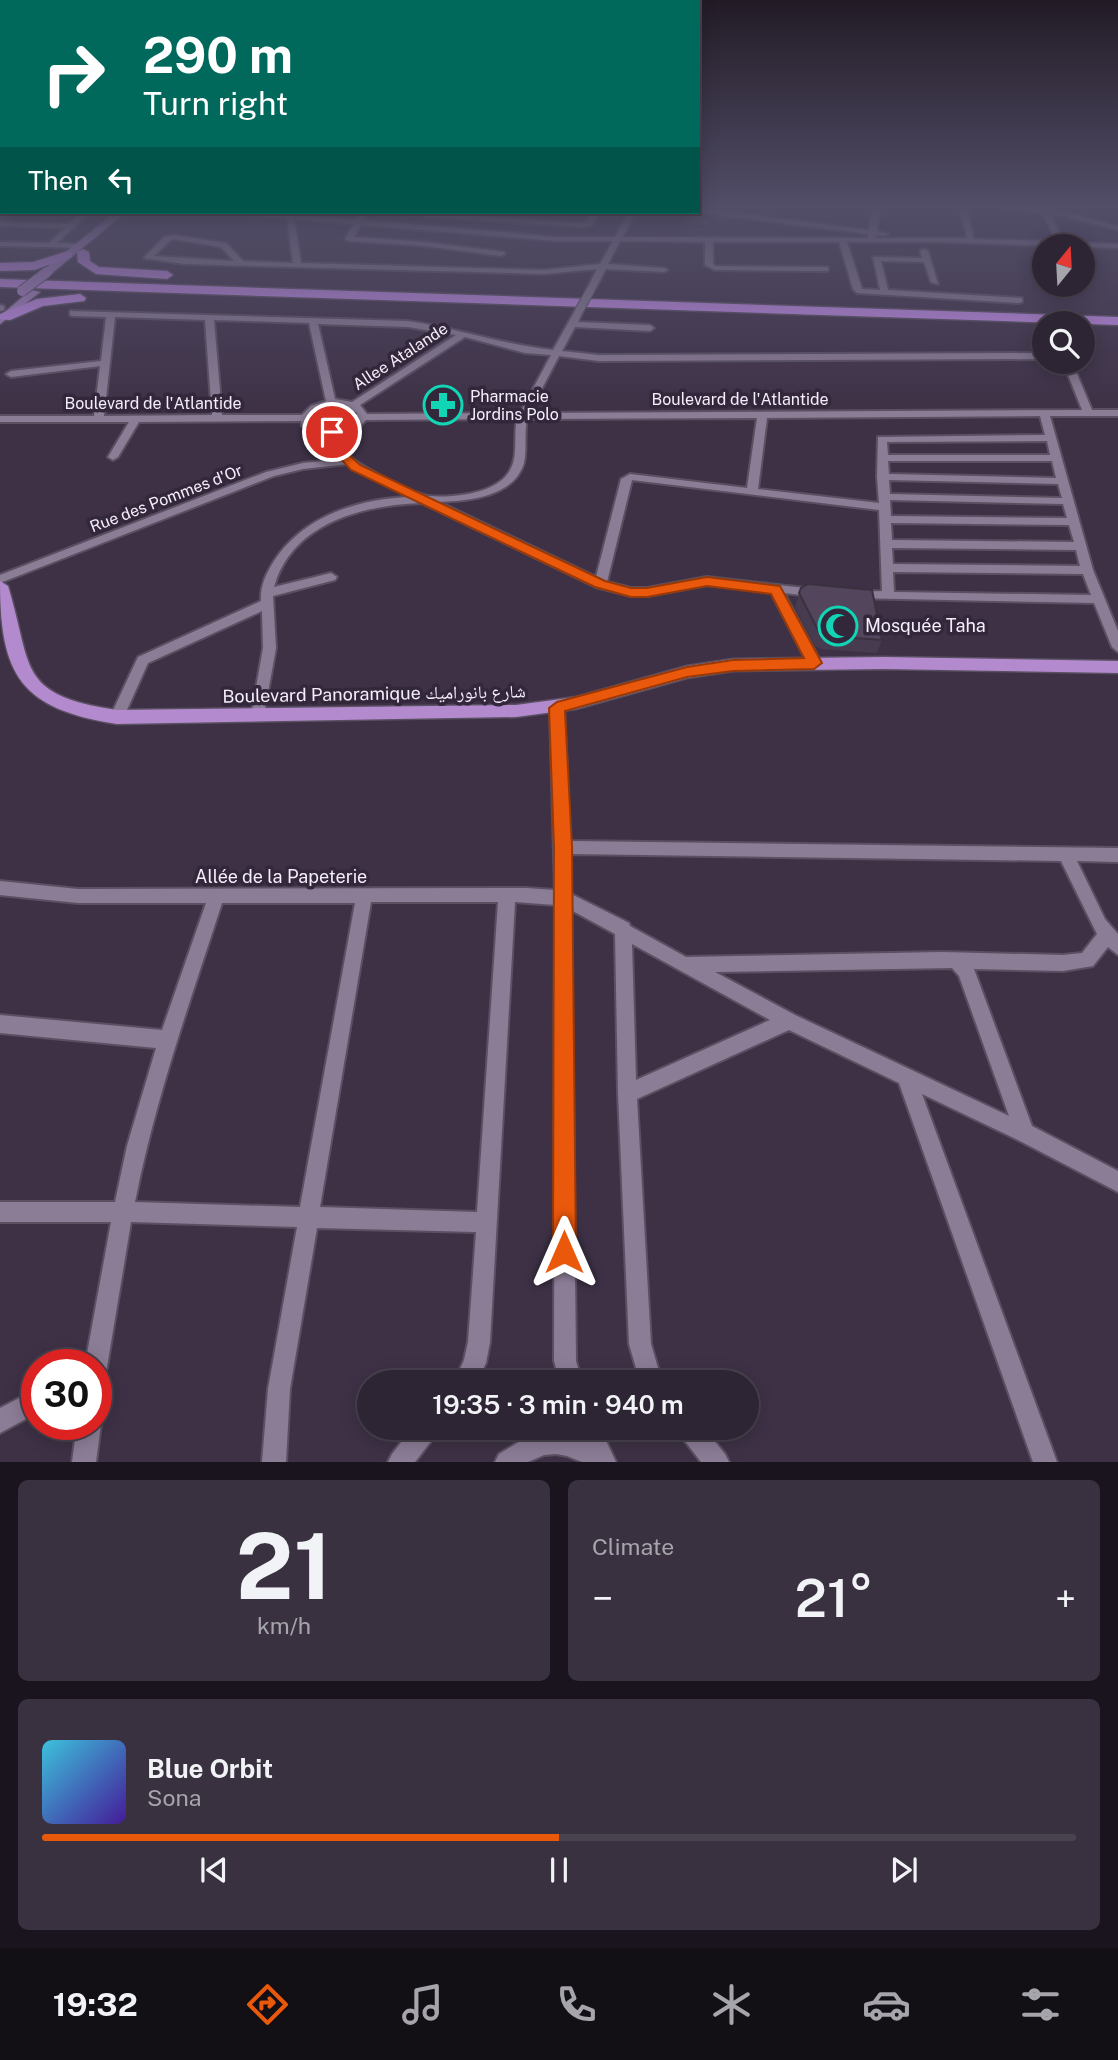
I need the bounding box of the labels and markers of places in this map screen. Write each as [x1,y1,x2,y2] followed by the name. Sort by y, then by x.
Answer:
[422,384,464,426] pharmacy icon: Pharmacie Jordins Polo
[470,387,559,424] place label: Pharmacie Jordins Polo
[302,402,362,462] pin
[817,605,859,647] mosque icon: Mosquée Taha
[865,615,986,636] place label: Mosquée Taha

